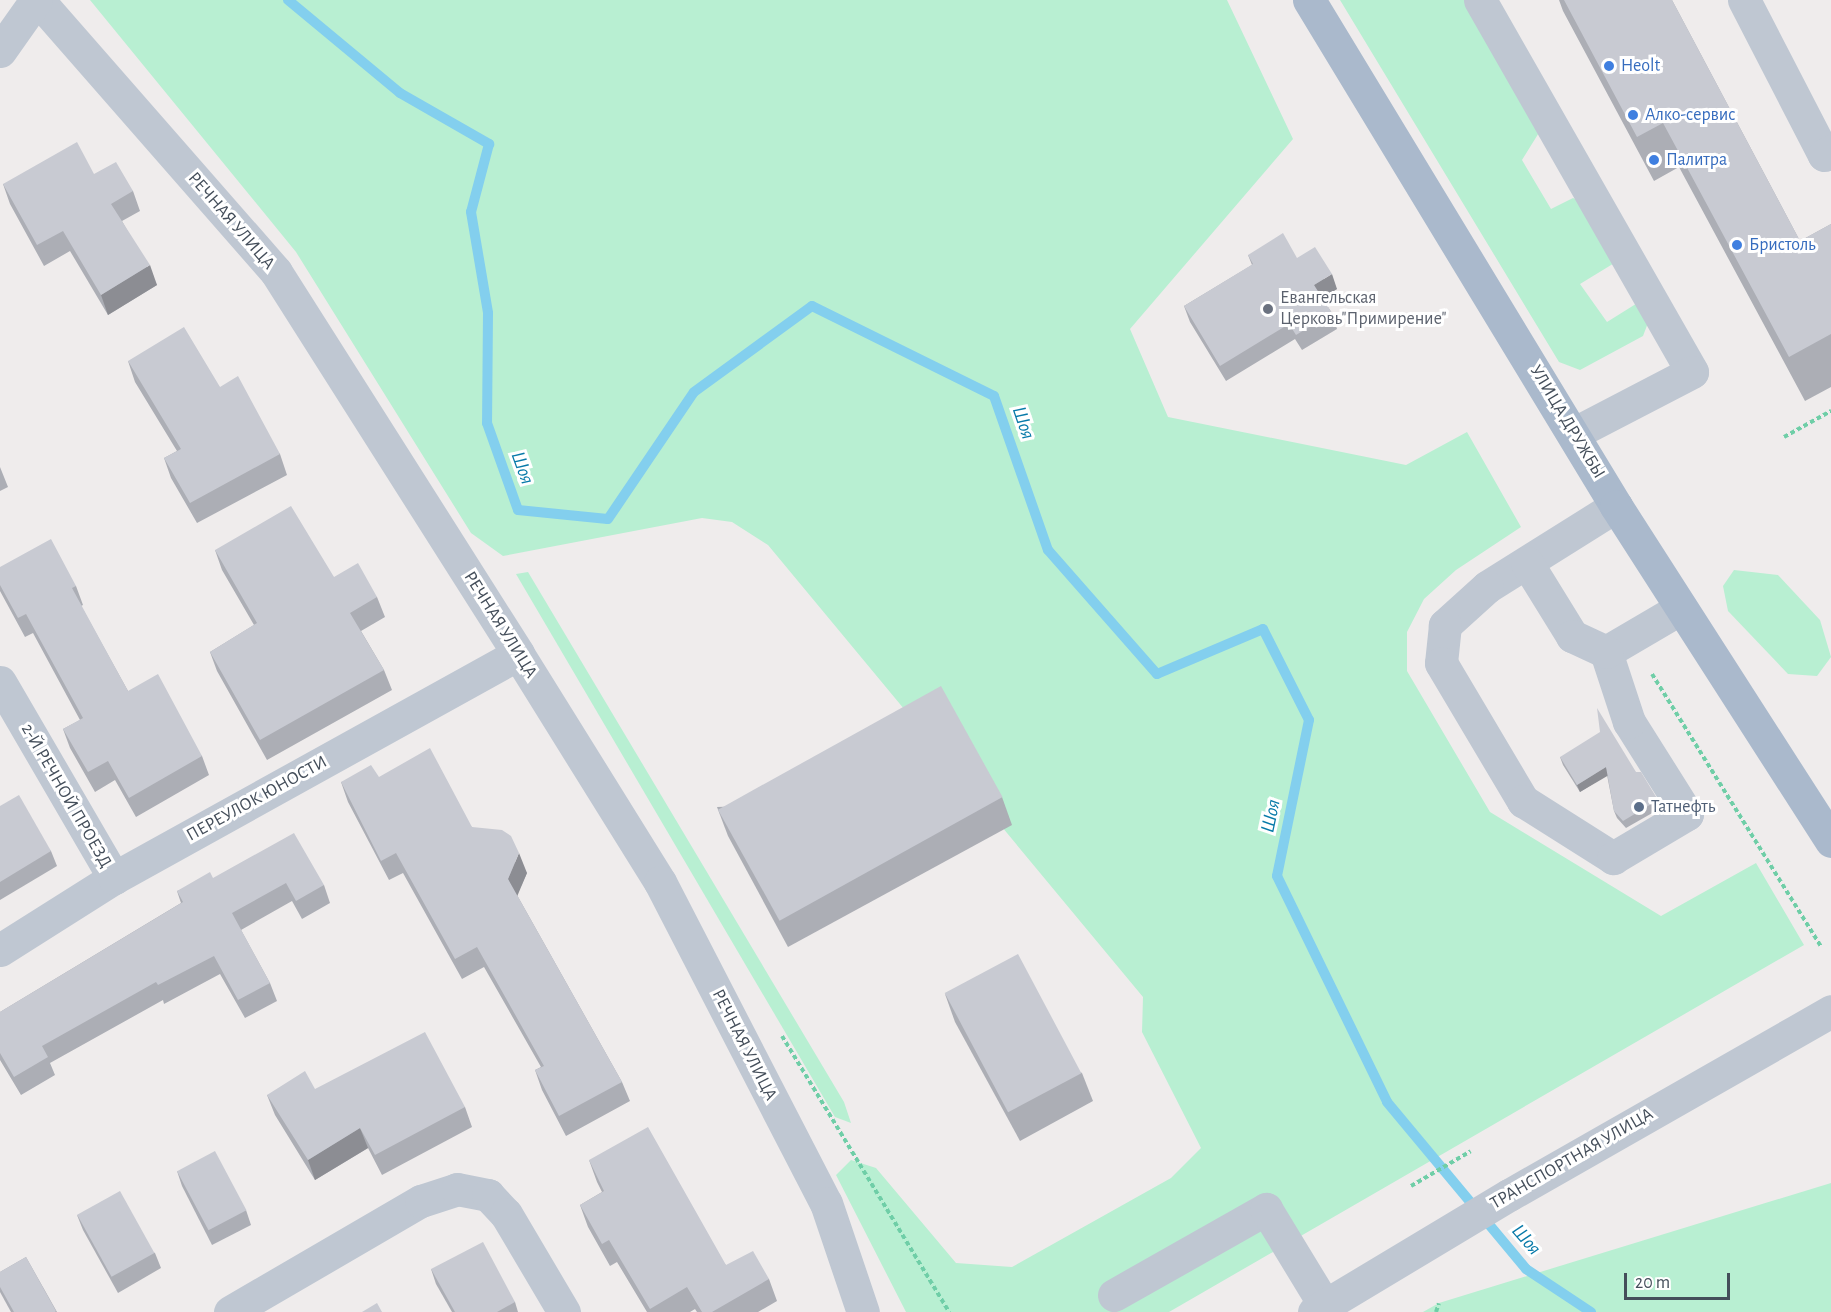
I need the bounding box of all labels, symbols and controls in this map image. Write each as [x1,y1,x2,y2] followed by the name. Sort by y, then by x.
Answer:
[1621,55,1660,77] place label: Heolt
[1602,59,1616,73] marker: Heolt
[1645,104,1735,126] place label: Алко-сервис
[1626,108,1640,122] marker: Алко-сервис
[1666,149,1727,171] place label: Палитра
[1647,153,1661,167] marker: Палитра
[183,168,279,274] street label: РЕЧНАЯ УЛИЦА
[1749,234,1816,256] place label: Бристоль
[1730,238,1744,252] marker: Бристоль
[1280,288,1446,330] place label: Евангельская Церковь"Примирение"
[1261,302,1275,316] marker: Евангельская Церковь"Примирение"
[1525,361,1609,483] street label: УЛИЦА ДРУЖБЫ
[1006,403,1040,443] water label: Шоя
[505,448,539,488] water label: Шоя
[458,567,542,683] street label: РЕЧНАЯ УЛИЦА
[16,720,116,872] street label: 2-Й РЕЧНОЙ ПРОЕЗД
[183,751,331,847] street label: ПЕРЕУЛОК ЮНОСТИ
[1651,796,1715,818] place label: Татнефть
[1256,797,1286,835] water label: Шоя
[1632,800,1646,814] marker: Татнефть
[707,986,781,1104] street label: РЕЧНАЯ УЛИЦА
[1487,1103,1657,1215] street label: ТРАНСПОРТНАЯ УЛИЦА
[1506,1220,1546,1260] water label: Шоя
[1627,1261,1734,1299] scale bar
[1635,1274,1670,1292] text: 20 m

